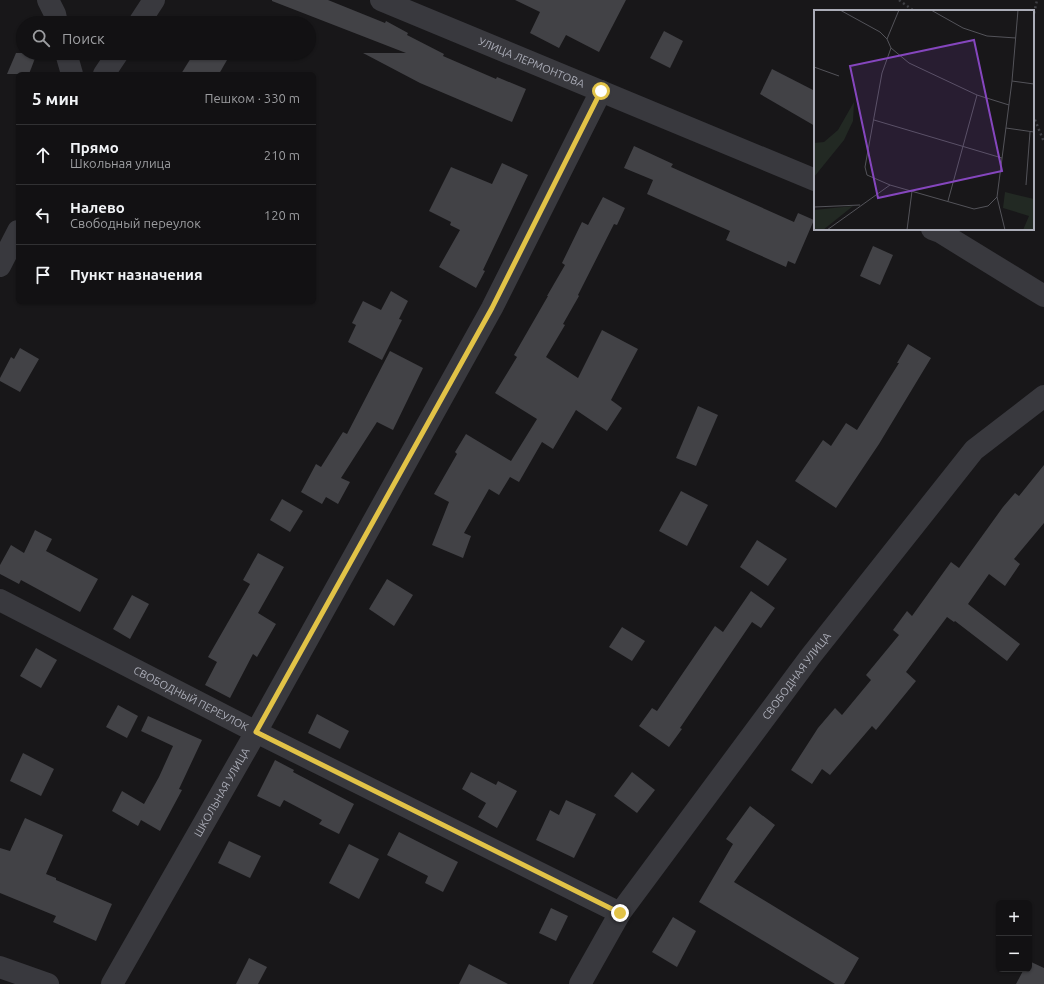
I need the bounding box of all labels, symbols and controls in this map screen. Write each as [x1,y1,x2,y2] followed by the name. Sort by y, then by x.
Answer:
[814,10,1034,230] inset map
[16,16,316,60] search box
[30,27,52,49] icon: search
[62,30,105,47] text: Поиск
[477,35,587,90] street label: УЛИЦА ЛЕРМОНТОВА
[592,82,610,100] route start
[32,89,79,108] text: 5 мин
[204,91,300,105] text: Пешком · 330 m
[70,139,119,156] text: Прямо
[32,144,54,166] icon: ahead
[264,148,300,162] text: 210 m
[70,156,171,170] text: Школьная улица
[70,199,125,216] text: Налево
[32,204,54,226] icon: left
[264,208,300,222] text: 120 m
[70,216,201,230] text: Свободный переулок
[32,264,54,286] icon: arrive
[70,266,203,283] text: Пункт назначения
[760,629,834,722] street label: СВОБОДНАЯ УЛИЦА
[132,664,251,733] street label: СВОБОДНЫЙ ПЕРЕУЛОК
[192,745,252,839] street label: ШКОЛЬНАЯ УЛИЦА
[996,900,1032,972] map controls
[996,900,1032,936] button: +
[611,904,629,922] route end
[996,936,1032,972] button: −

